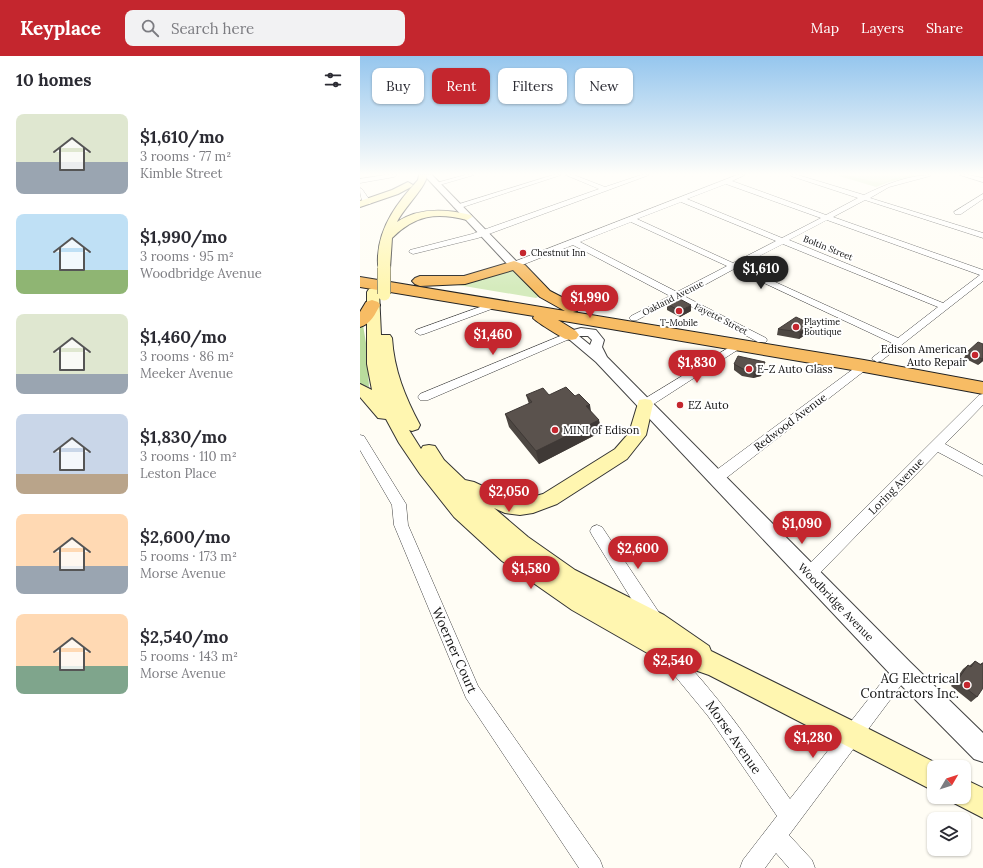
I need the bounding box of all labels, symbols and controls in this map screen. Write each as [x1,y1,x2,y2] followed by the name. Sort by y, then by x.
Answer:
[125,10,405,46] search box
[20,16,101,40] text: Keyplace
[139,17,161,39] icon: search
[171,19,254,38] text: Search here
[811,19,839,37] text: Map
[861,19,904,37] text: Layers
[926,19,963,37] text: Share
[372,68,424,104] chip: Buy
[432,68,490,104] chip: Rent
[498,68,567,104] chip: Filters
[575,68,633,104] chip: New
[16,69,91,91] text: 10 homes
[322,69,344,91] icon: filters
[140,126,224,148] text: $1,610/mo
[48,130,96,178] icon: home
[140,148,231,165] text: 3 rooms · 77 m²
[140,165,223,182] text: Kimble Street
[140,226,227,248] text: $1,990/mo
[48,230,96,278] icon: home
[802,233,855,263] street label: Boltin Street
[531,247,586,258] place label: Chestnut Inn
[140,248,234,265] text: 3 rooms · 95 m²
[518,248,528,258] marker: Chestnut Inn
[728,256,794,290] pin: $1,610
[742,260,780,277] text: $1,610
[140,265,262,282] text: Woodbridge Avenue
[640,277,705,318] street label: Oakland Avenue
[557,285,623,319] pin: $1,990
[570,289,610,306] text: $1,990
[693,300,750,337] street label: Fayette Street
[674,306,684,316] marker: T-Mobile
[804,316,842,337] place label: Playtime Boutique
[660,317,698,328] place label: T-Mobile
[460,322,526,356] pin: $1,460
[791,322,801,332] marker: Playtime Boutique
[140,326,227,348] text: $1,460/mo
[473,326,513,343] text: $1,460
[48,330,96,378] icon: home
[881,342,967,369] place label: Edison American Auto Repair
[140,348,234,365] text: 3 rooms · 86 m²
[664,350,730,384] pin: $1,830
[970,350,980,360] marker: Edison American Auto Repair
[677,354,717,371] text: $1,830
[757,362,833,376] place label: E-Z Auto Glass
[744,364,754,374] marker: E-Z Auto Glass
[140,365,233,382] text: Meeker Avenue
[751,390,829,454] street label: Redwood Avenue
[688,398,729,412] place label: EZ Auto
[675,400,685,410] marker: EZ Auto
[563,423,640,437] place label: MINI of Edison
[550,425,560,435] marker: MINI of Edison
[140,426,227,448] text: $1,830/mo
[48,430,96,478] icon: home
[140,448,237,465] text: 3 rooms · 110 m²
[865,455,927,517] street label: Loring Avenue
[140,465,216,482] text: Leston Place
[476,479,542,513] pin: $2,050
[488,483,530,500] text: $2,050
[769,511,835,545] pin: $1,090
[782,515,822,532] text: $1,090
[140,526,230,548] text: $2,600/mo
[48,530,96,578] icon: home
[605,536,671,570] pin: $2,600
[617,540,659,557] text: $2,600
[140,548,237,565] text: 5 rooms · 173 m²
[498,556,564,590] pin: $1,580
[512,560,550,577] text: $1,580
[795,560,877,644] street label: Woodbridge Avenue
[140,565,226,582] text: Morse Avenue
[428,605,481,696] street label: Woerner Court
[140,626,228,648] text: $2,540/mo
[48,630,96,678] icon: home
[140,648,238,665] text: 5 rooms · 143 m²
[640,648,706,682] pin: $2,540
[653,652,693,669] text: $2,540
[140,665,226,682] text: Morse Avenue
[860,670,959,702] place label: AG Electrical Contractors Inc.
[962,680,972,690] marker: AG Electrical Contractors Inc.
[702,697,765,777] street label: Morse Avenue
[780,725,846,759] pin: $1,280
[794,729,832,746] text: $1,280
[927,760,971,804] north arrow
[927,760,971,856] map controls
[927,812,971,856] button: layers

